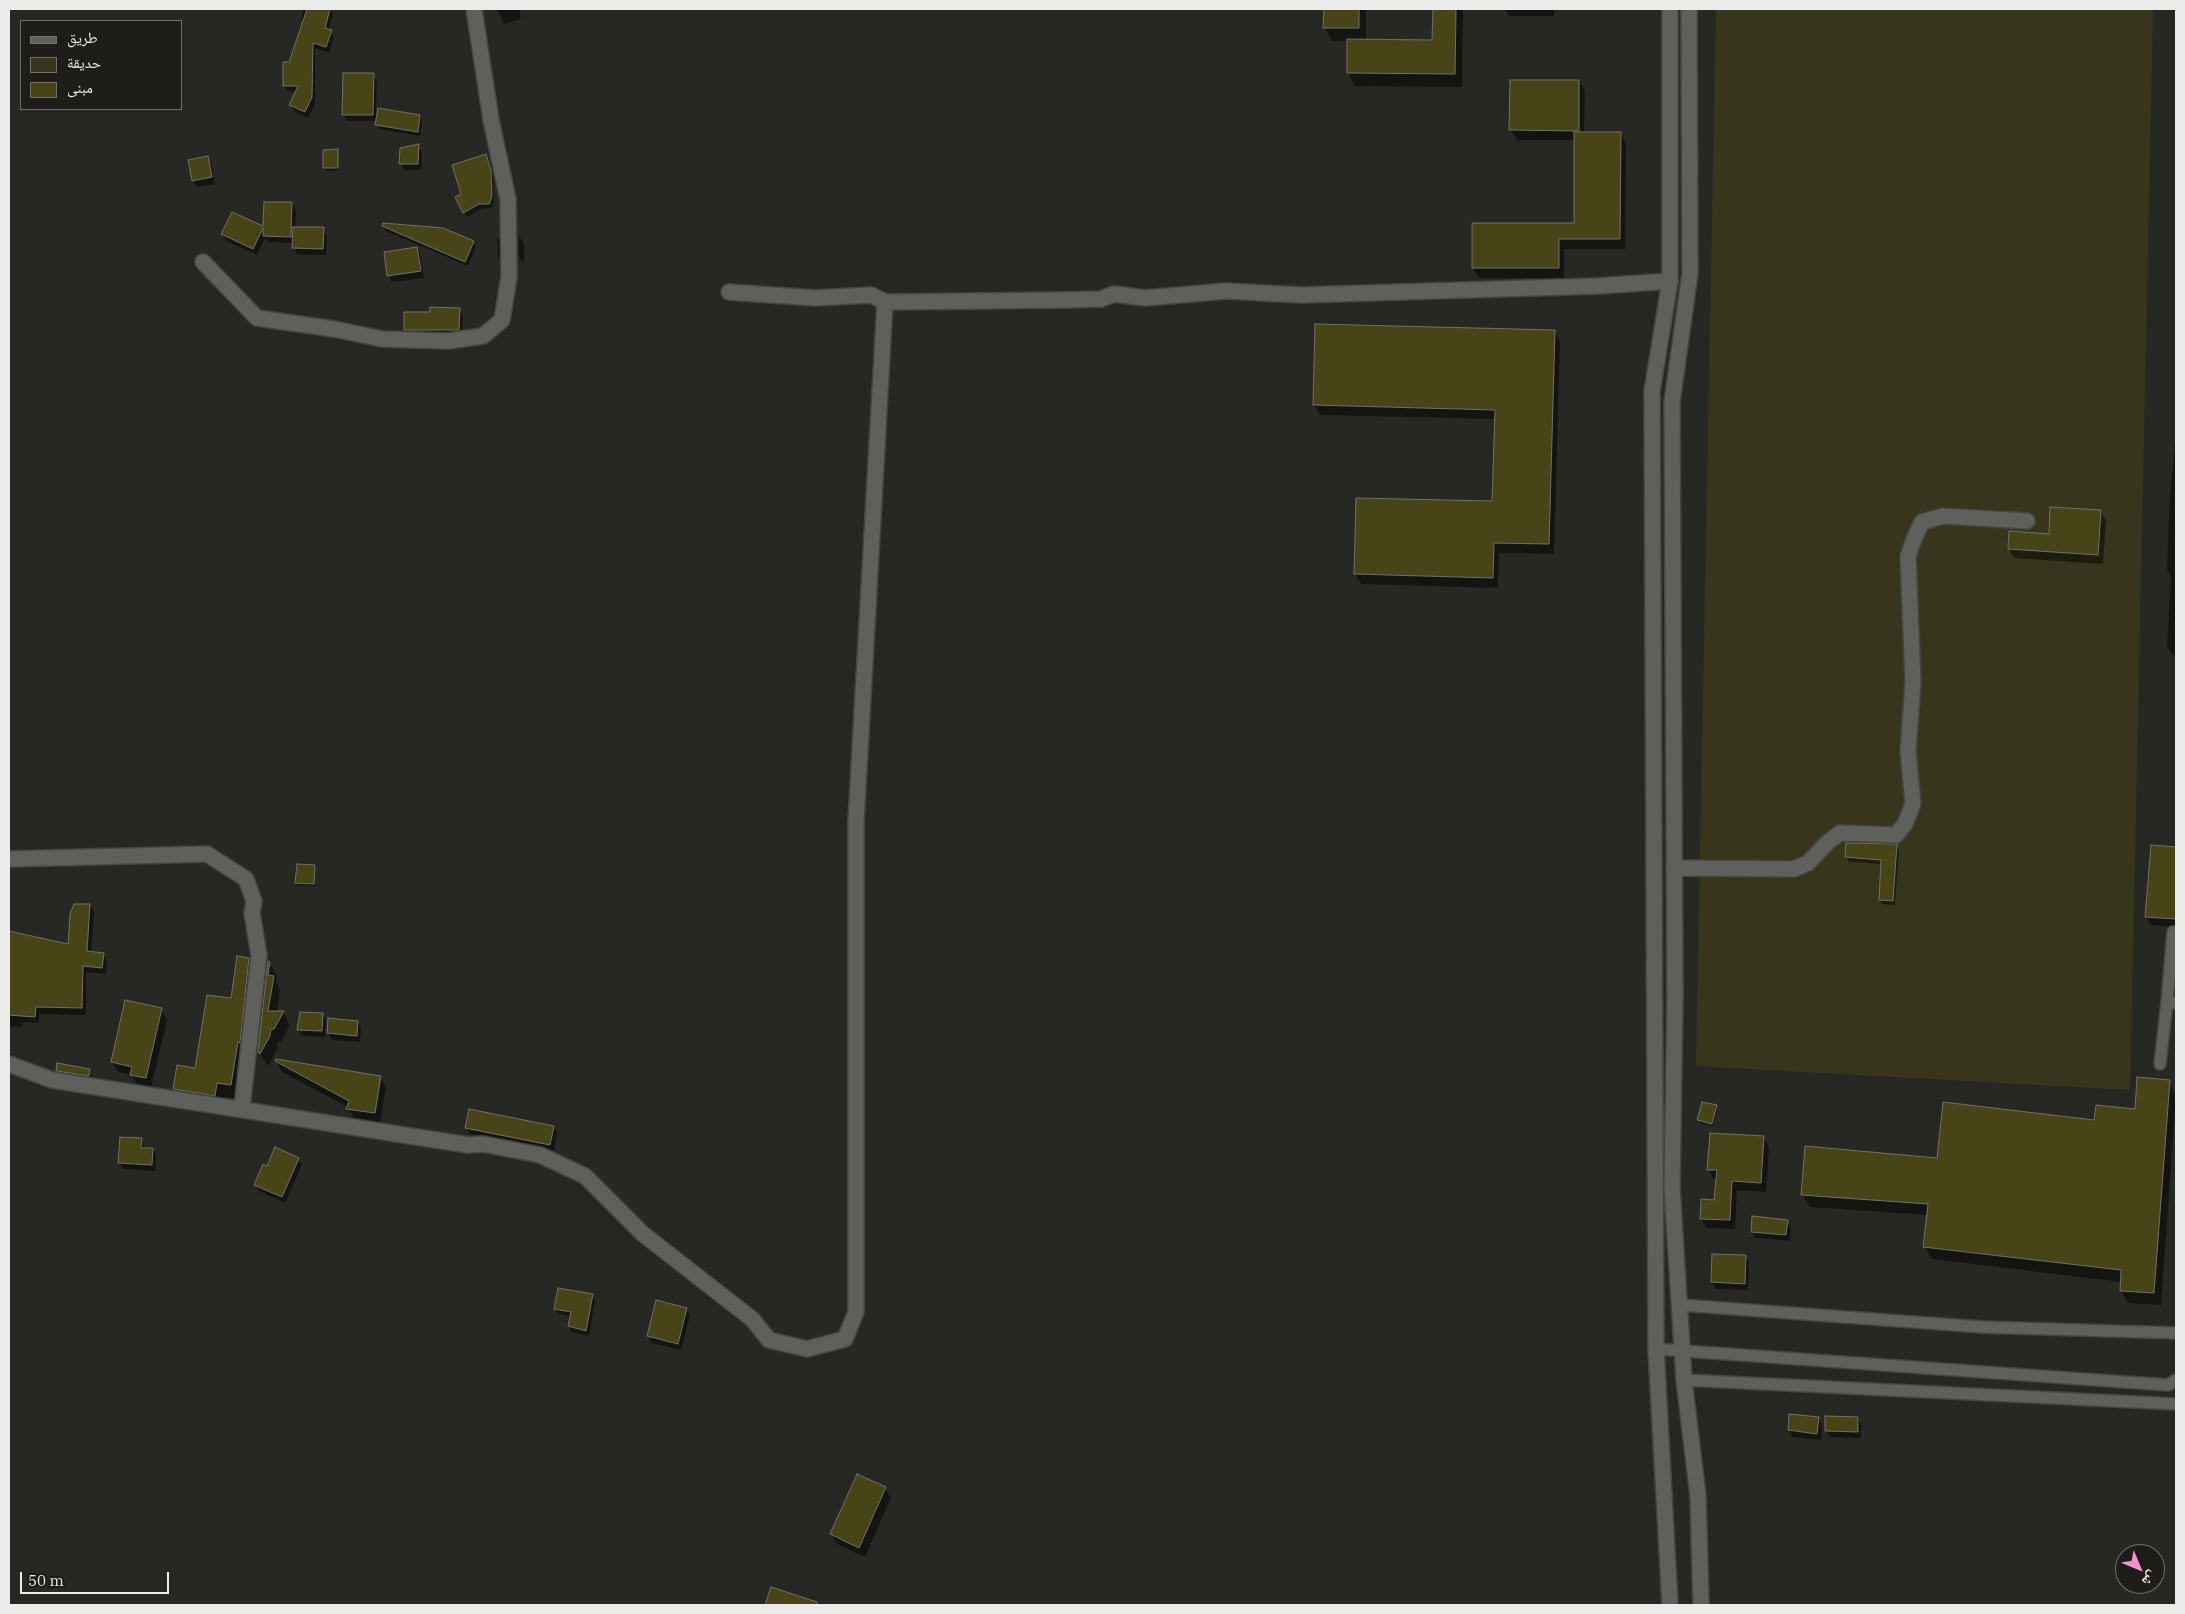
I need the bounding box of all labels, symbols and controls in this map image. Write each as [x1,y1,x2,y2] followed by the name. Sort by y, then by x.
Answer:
[20,20,182,110] legend
[67,28,98,47] text: طريق
[67,53,101,72] text: حديقة
[67,78,93,97] text: مبنى
[2115,1544,2165,1594] north arrow
[22,1562,171,1594] scale bar
[2138,1567,2162,1591] text: ش
[28,1571,64,1590] text: 50 m

